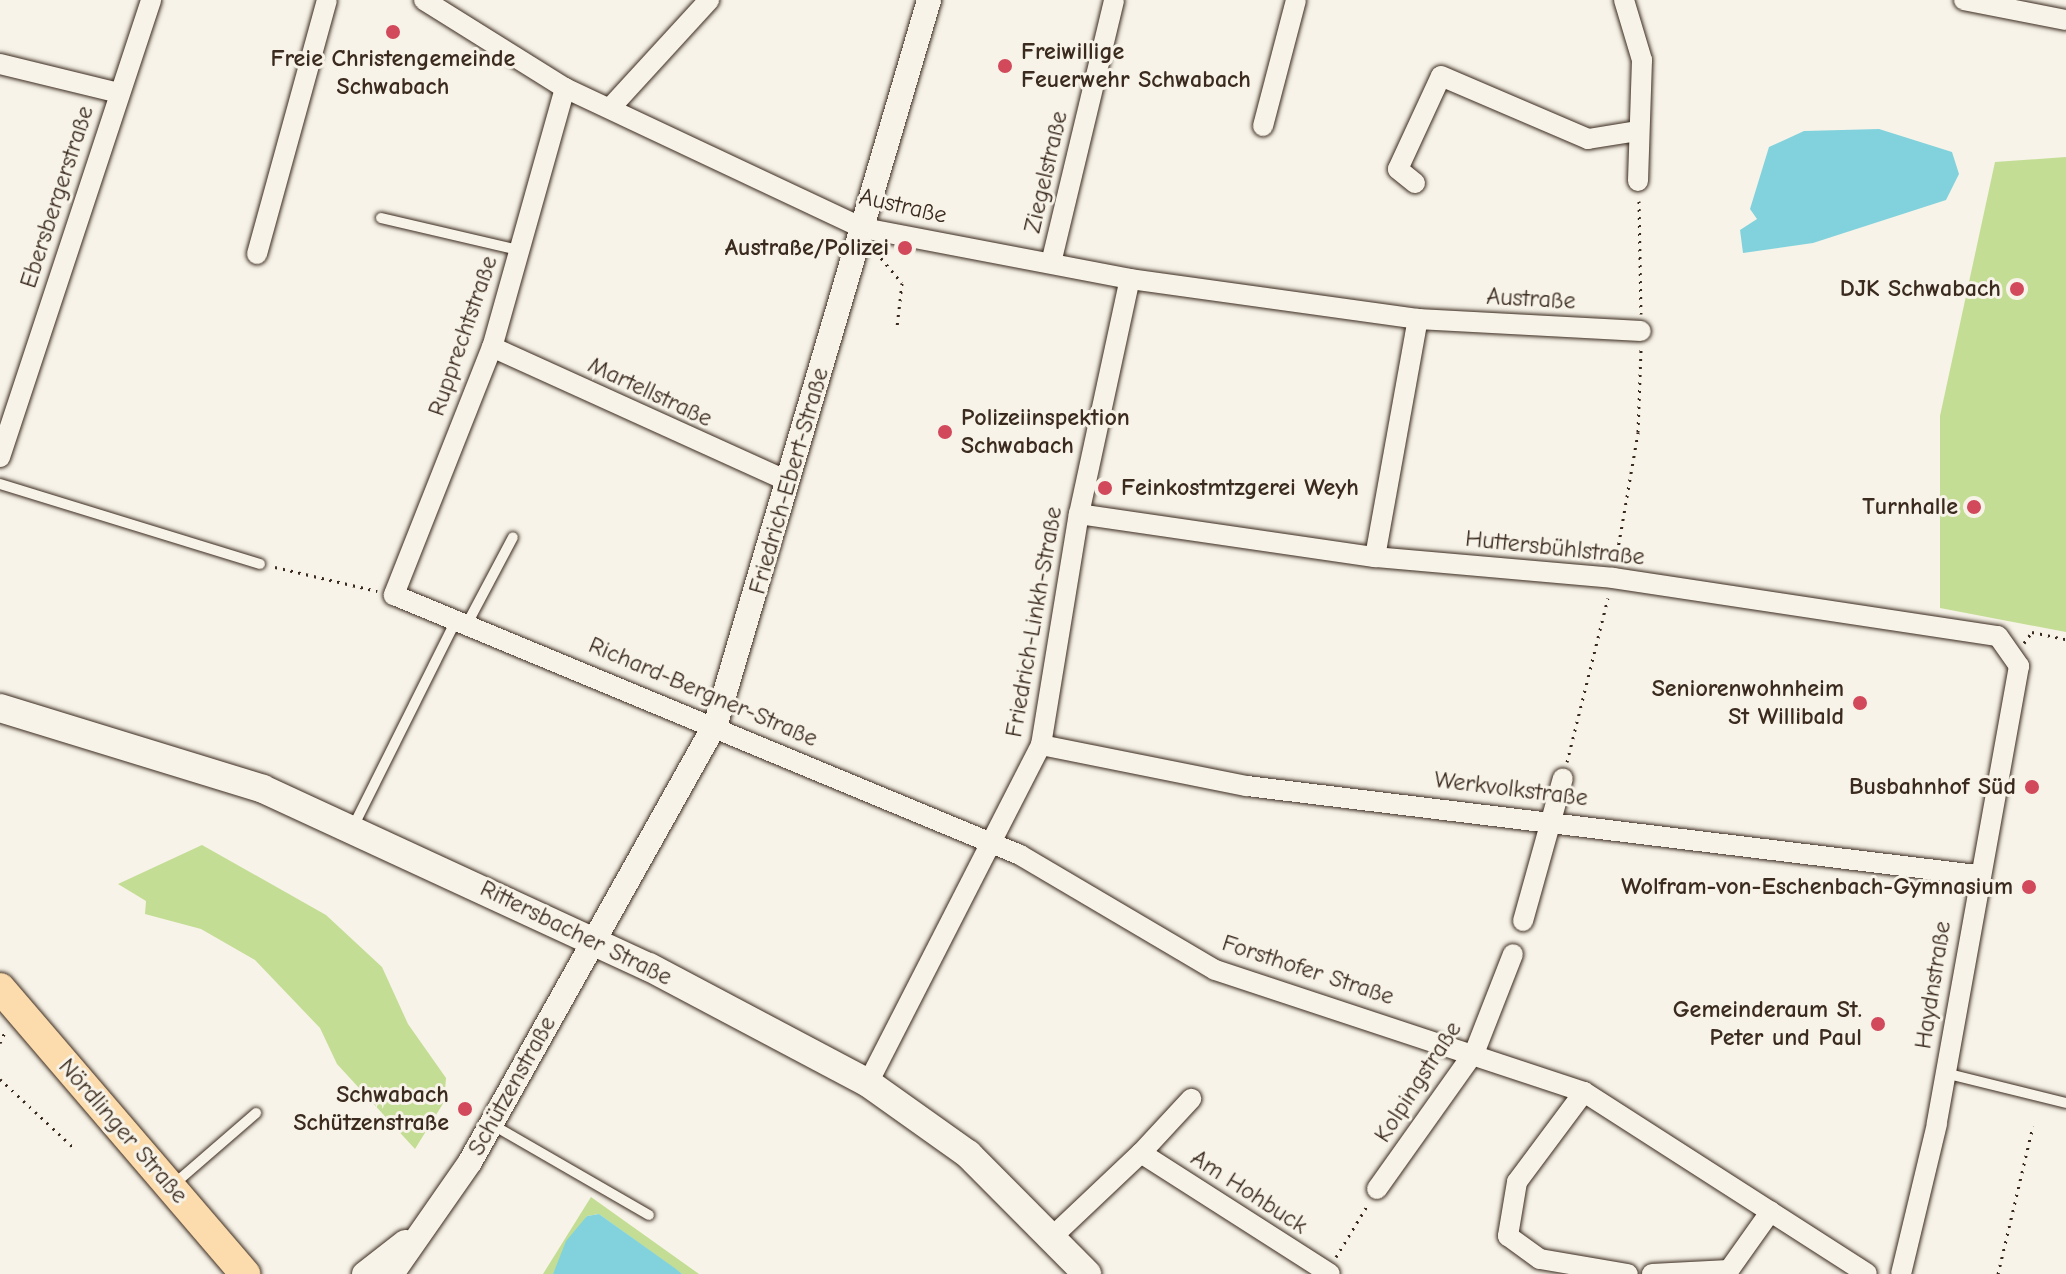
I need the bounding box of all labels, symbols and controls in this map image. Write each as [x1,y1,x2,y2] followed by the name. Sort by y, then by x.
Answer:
[384,23,402,41] marker: Freie Christengemeinde Schwabach
[1021,38,1251,94] place label: Freiwillige Feuerwehr Schwabach
[271,45,515,101] place label: Freie Christengemeinde Schwabach
[996,57,1014,75] marker: Freiwillige Feuerwehr Schwabach
[14,102,100,292] street label: Ebersbergerstraße
[1018,108,1074,236] street label: Ziegelstraße
[856,182,950,230] street label: Austraße
[725,234,889,262] place label: Austraße/Polizei
[896,239,914,257] marker: Austraße/Polizei
[422,252,504,420] street label: Rupprechtstraße
[1840,275,2001,303] place label: DJK Schwabach
[2008,280,2026,298] marker: DJK Schwabach
[1486,282,1576,316] street label: Austraße
[583,351,717,433] street label: Martellstraße
[743,364,835,598] street label: Friedrich-Ebert-Straße
[961,404,1130,460] place label: Polizeiinspektion Schwabach
[936,423,954,441] marker: Polizeiinspektion Schwabach
[1121,474,1359,502] place label: Feinkostmtzgerei Weyh
[1096,479,1114,497] marker: Feinkostmtzgerei Weyh
[1862,493,1958,521] place label: Turnhalle
[1965,498,1983,516] marker: Turnhalle
[1000,504,1068,740] street label: Friedrich-Linkh-Straße
[1464,524,1646,572] street label: Huttersbühlstraße
[584,631,822,753] street label: Richard-Bergner-Straße
[1652,675,1844,731] place label: Seniorenwohnheim St Willibald
[1851,694,1869,712] marker: Seniorenwohnheim St Willibald
[1433,765,1589,813] street label: Werkvolkstraße
[1849,773,2016,801] place label: Busbahnhof Süd
[2023,778,2041,796] marker: Busbahnhof Süd
[1621,873,2013,901] place label: Wolfram-von-Eschenbach-Gymnasium
[475,874,677,992] street label: Rittersbacher Straße
[2020,878,2038,896] marker: Wolfram-von-Eschenbach-Gymnasium
[1909,919,1957,1051] street label: Haydnstraße
[1218,929,1398,1011] street label: Forsthofer Straße
[1673,996,1862,1052] place label: Gemeinderaum St. Peter und Paul
[462,1011,562,1161] street label: Schützenstraße
[1869,1015,1887,1033] marker: Gemeinderaum St. Peter und Paul
[1368,1016,1468,1148] street label: Kolpingstraße
[52,1053,194,1209] street label: Nördlinger Straße
[294,1081,449,1137] place label: Schwabach Schützenstraße
[456,1100,474,1118] marker: Schwabach Schützenstraße
[1185,1144,1313,1240] street label: Am Hohbuck

